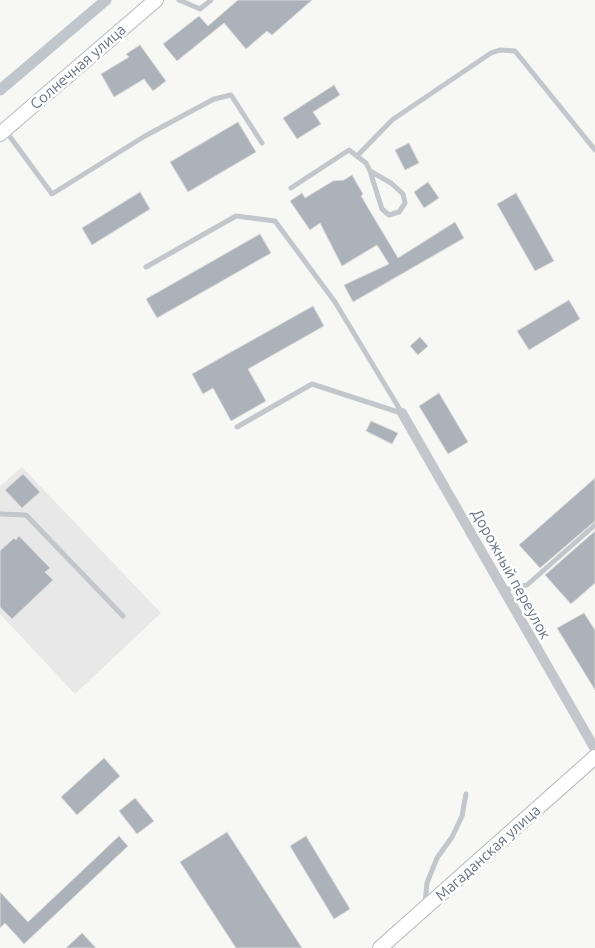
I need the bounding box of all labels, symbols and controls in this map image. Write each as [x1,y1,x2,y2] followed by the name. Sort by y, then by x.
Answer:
[27,21,129,113] street label: Солнечная улица
[468,506,554,642] street label: Дорожный переулок
[432,801,544,905] street label: Магаданская улица

